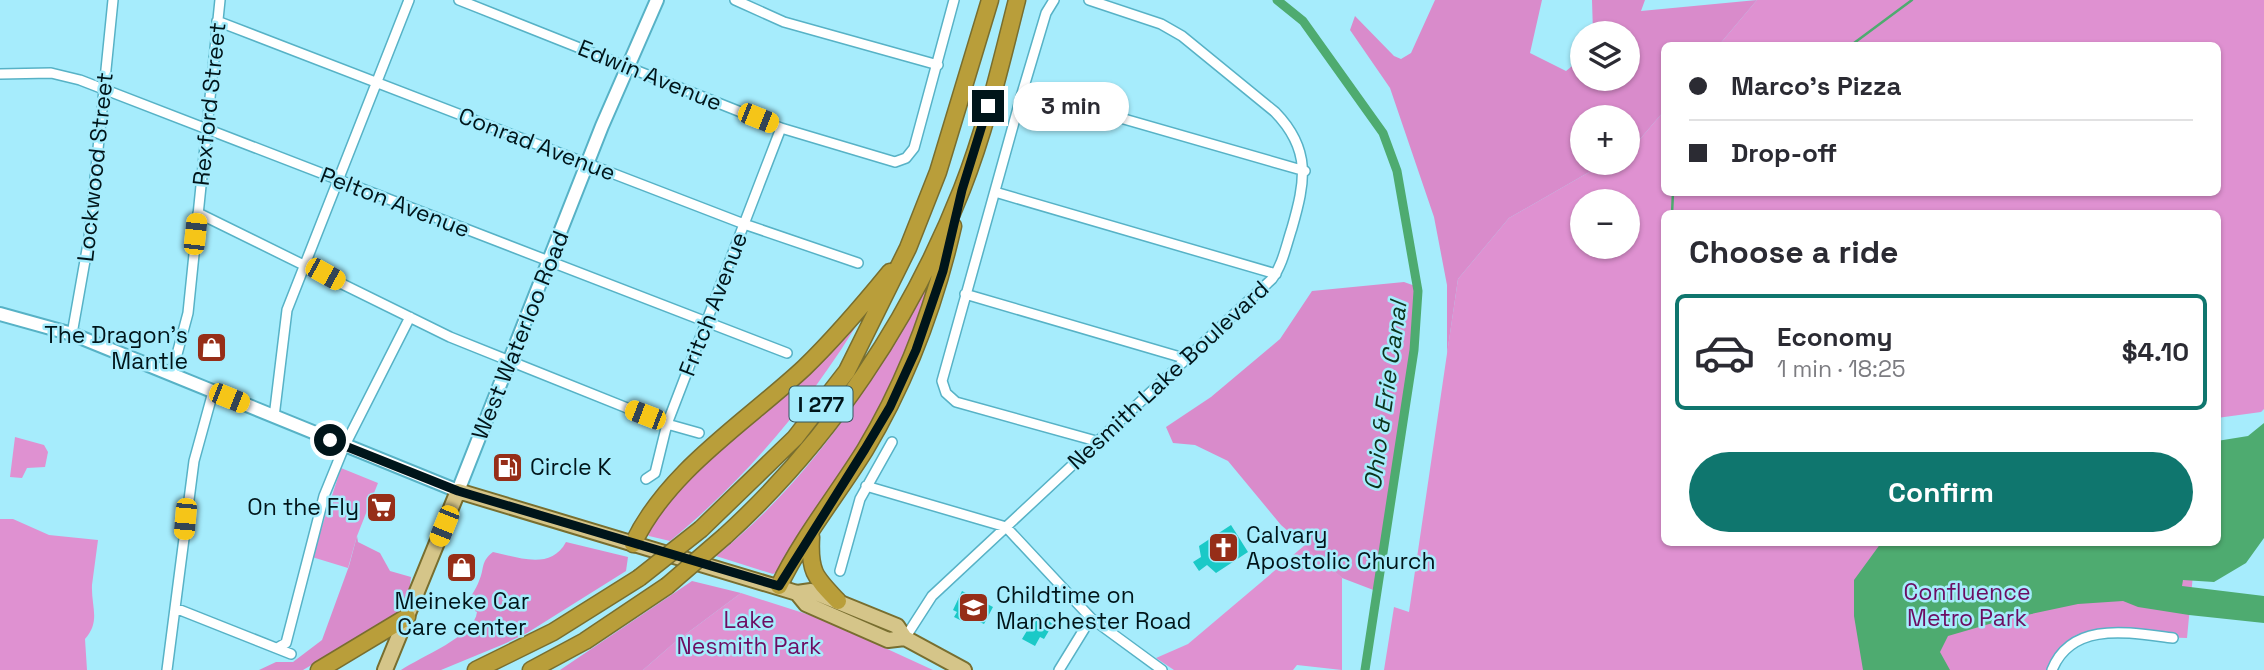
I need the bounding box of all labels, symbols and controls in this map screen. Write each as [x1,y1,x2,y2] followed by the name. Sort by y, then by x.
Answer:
[186,21,232,187] street label: Rexford Street
[1570,21,1640,259] map controls
[1570,21,1640,91] button: layers
[574,32,726,118] street label: Edwin Avenue
[1731,69,1902,103] text: Marco's Pizza
[70,71,120,263] street label: Lockwood Street
[1012,82,1128,130] callout: 3 min
[972,90,1004,122] route end
[1041,91,1101,121] text: 3 min
[454,100,620,188] street label: Conrad Avenue
[735,100,782,136] car
[1570,105,1640,175] button: +
[1731,136,1837,170] text: Drop-off
[316,160,474,244] street label: Pelton Avenue
[1570,189,1640,259] button: −
[183,212,208,256] car
[464,226,576,444] street label: West Waterloo Road
[672,228,754,380] street label: Fritch Avenue
[1689,232,1899,272] text: Choose a ride
[302,255,349,293] car
[1061,274,1275,476] street label: Nesmith Lake Boulevard
[1356,296,1414,493] water label: Ohio & Erie Canal
[44,320,188,376] place label: The Dragon's Mantle
[1777,320,1893,354] text: Economy
[1693,321,1756,384] icon: car
[194,331,228,365] shop icon: The Dragon's Mantle
[2122,335,2189,369] text: $4.10
[1777,354,1906,384] text: 1 min · 18:25
[206,380,253,416] car
[790,386,852,422] road number: I 277
[622,398,669,432] car
[314,424,346,456] route start
[490,450,524,484] fuel station icon: Circle K
[530,452,612,482] place label: Circle K
[1689,452,2193,532] button: Confirm
[365,490,399,524] supermarket icon: On the Fly
[247,492,359,522] place label: On the Fly
[173,497,198,541] car
[427,503,462,549] car
[1246,520,1436,576] place label: Calvary Apostolic Church
[1206,531,1240,565] church icon: Calvary Apostolic Church
[445,550,479,584] shop icon: Meineke Car Care center
[1903,577,2031,633] park label: Confluence Metro Park
[996,580,1191,636] place label: Childtime on Manchester Road
[395,586,529,642] place label: Meineke Car Care center
[956,591,990,625] school or university icon: Childtime on Manchester Road
[677,605,821,661] park label: Lake Nesmith Park

